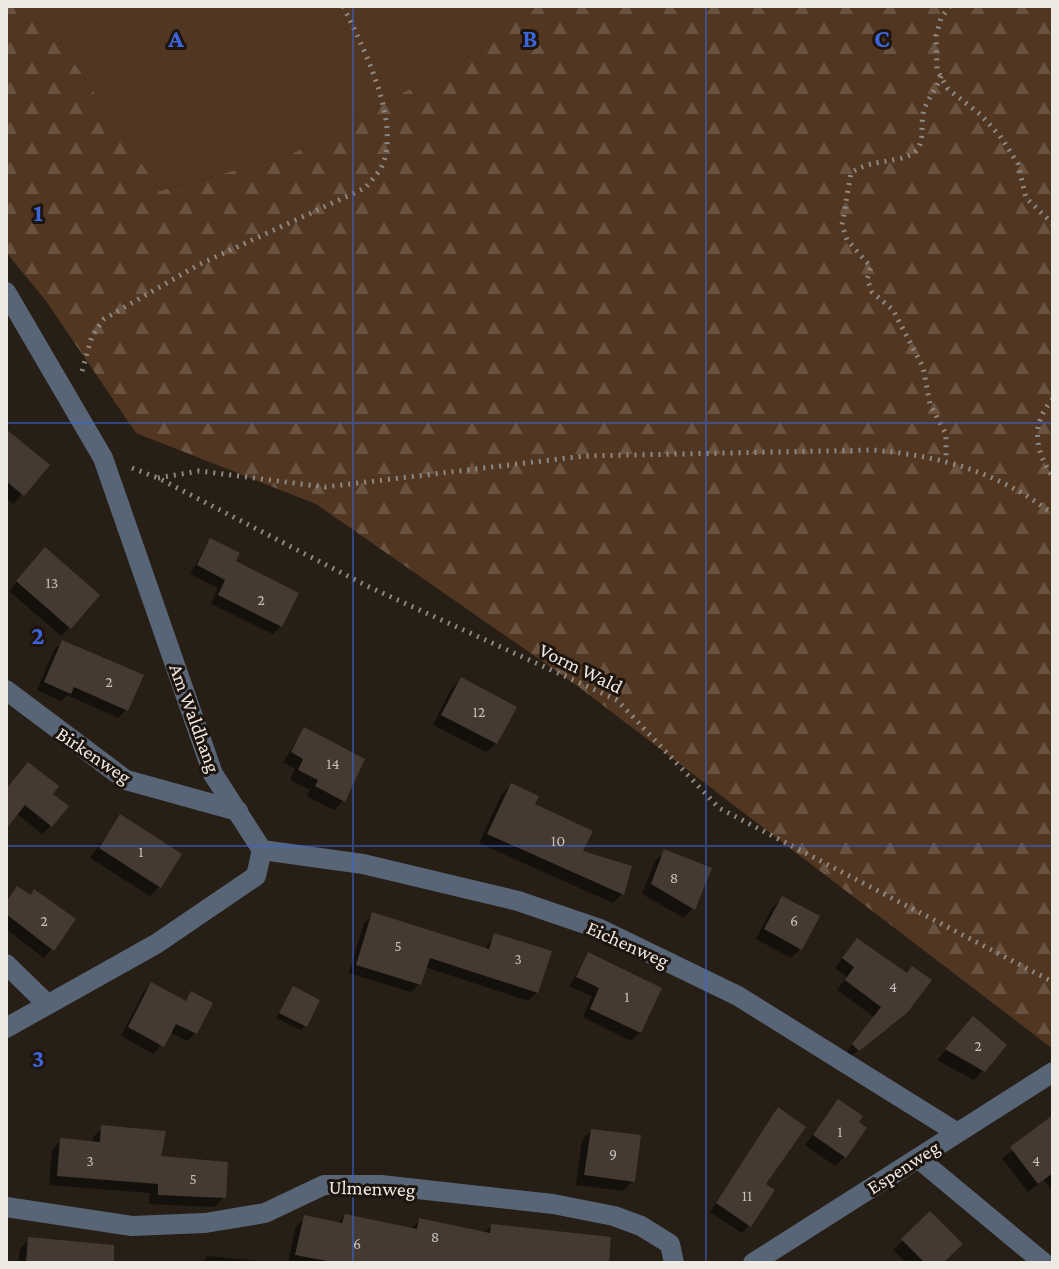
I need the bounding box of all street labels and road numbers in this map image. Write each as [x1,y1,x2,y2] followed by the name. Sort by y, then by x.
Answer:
[536,638,627,698] street label: Vorm Wald
[164,661,225,776] street label: Am Waldhang
[52,722,136,789] street label: Birkenweg
[583,916,673,973] street label: Eichenweg
[863,1135,944,1199] street label: Espenweg
[328,1175,416,1202] street label: Ulmenweg

